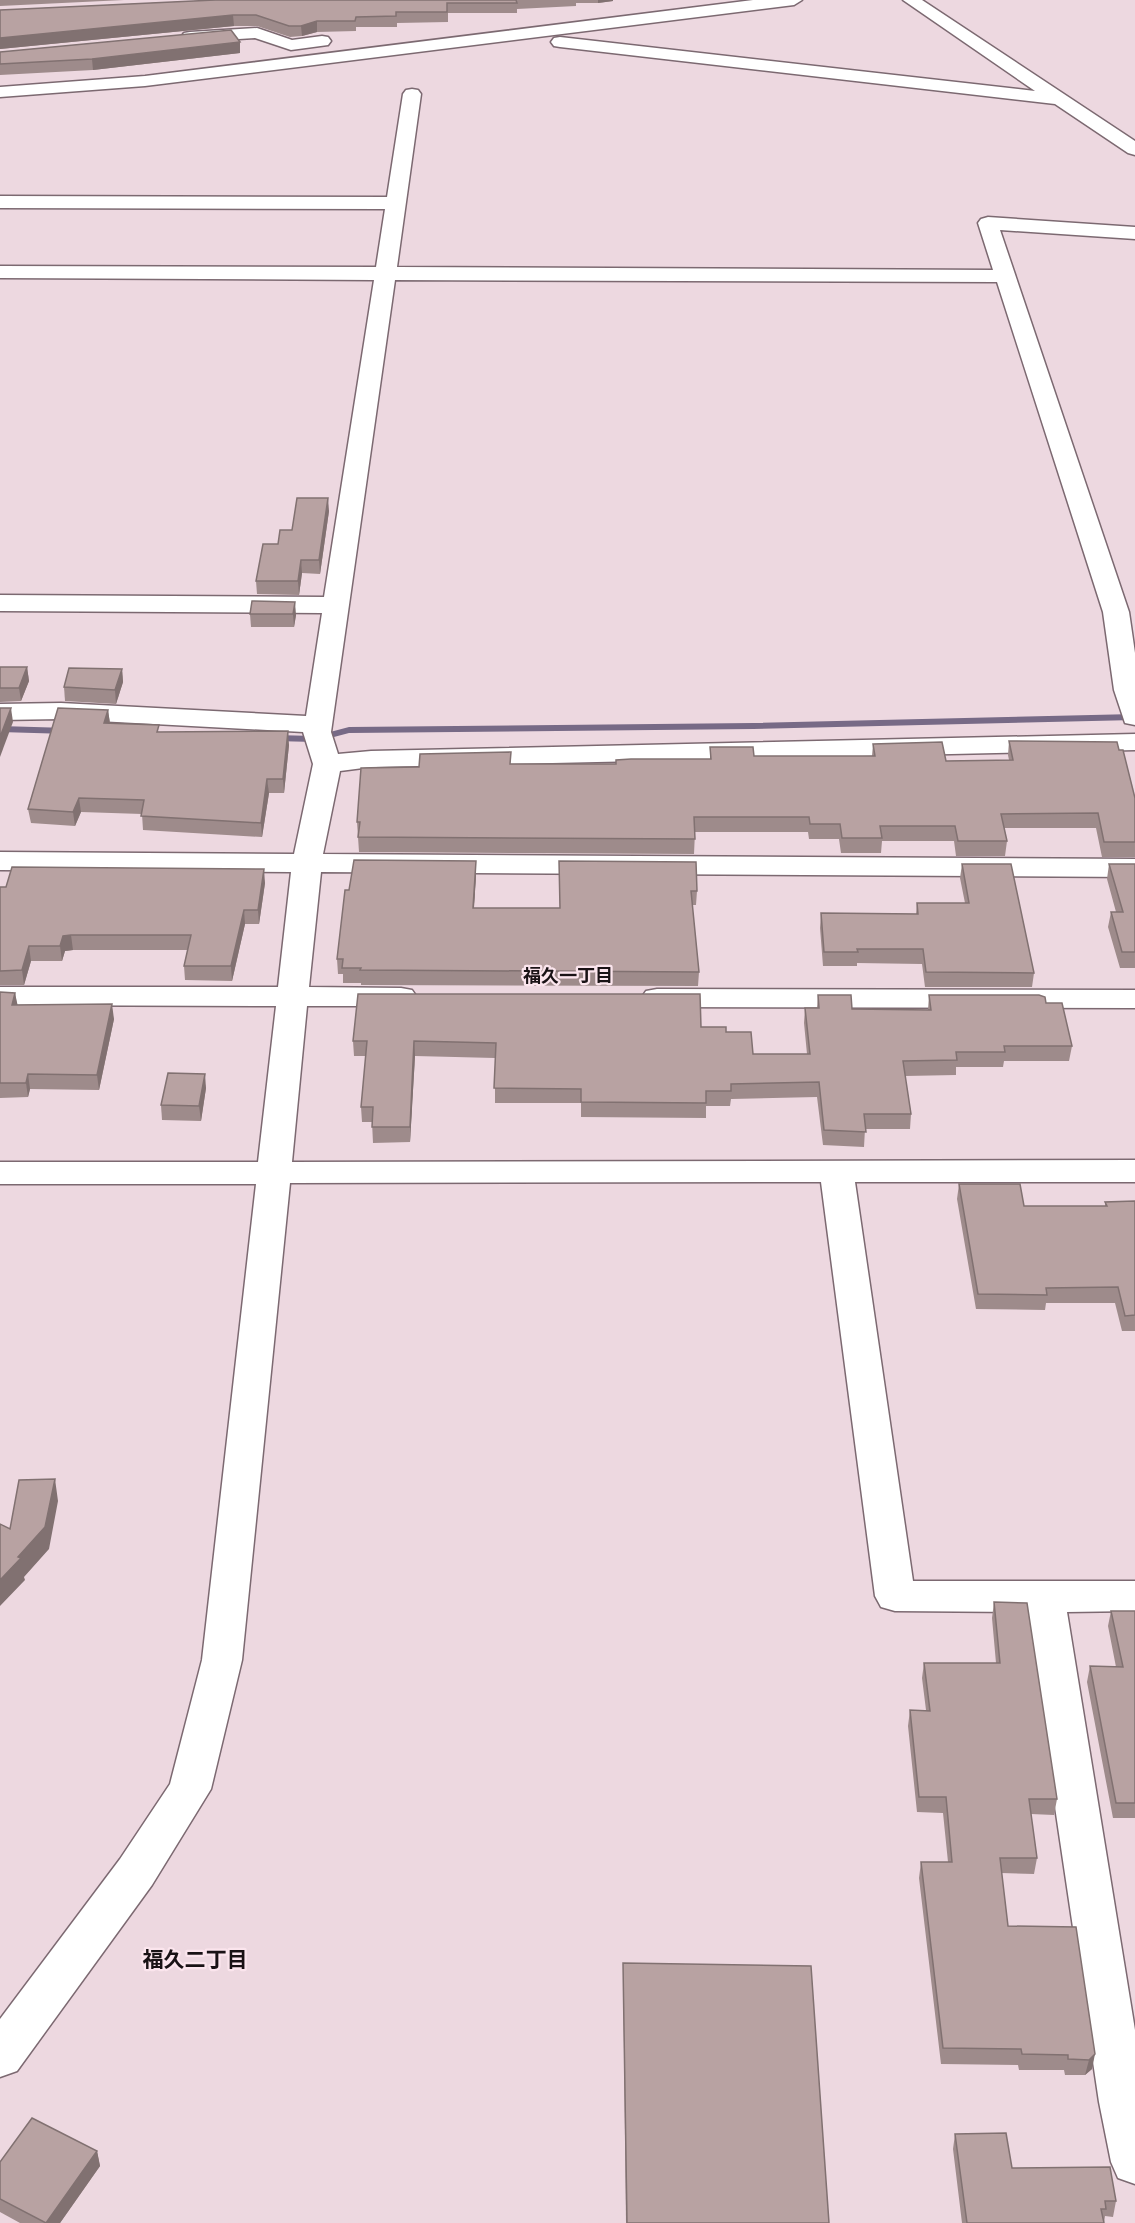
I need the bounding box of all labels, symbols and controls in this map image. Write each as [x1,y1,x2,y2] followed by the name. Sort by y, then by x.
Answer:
[523,964,613,989] district label: 福久一丁目
[143,1945,248,1975] district label: 福久二丁目

